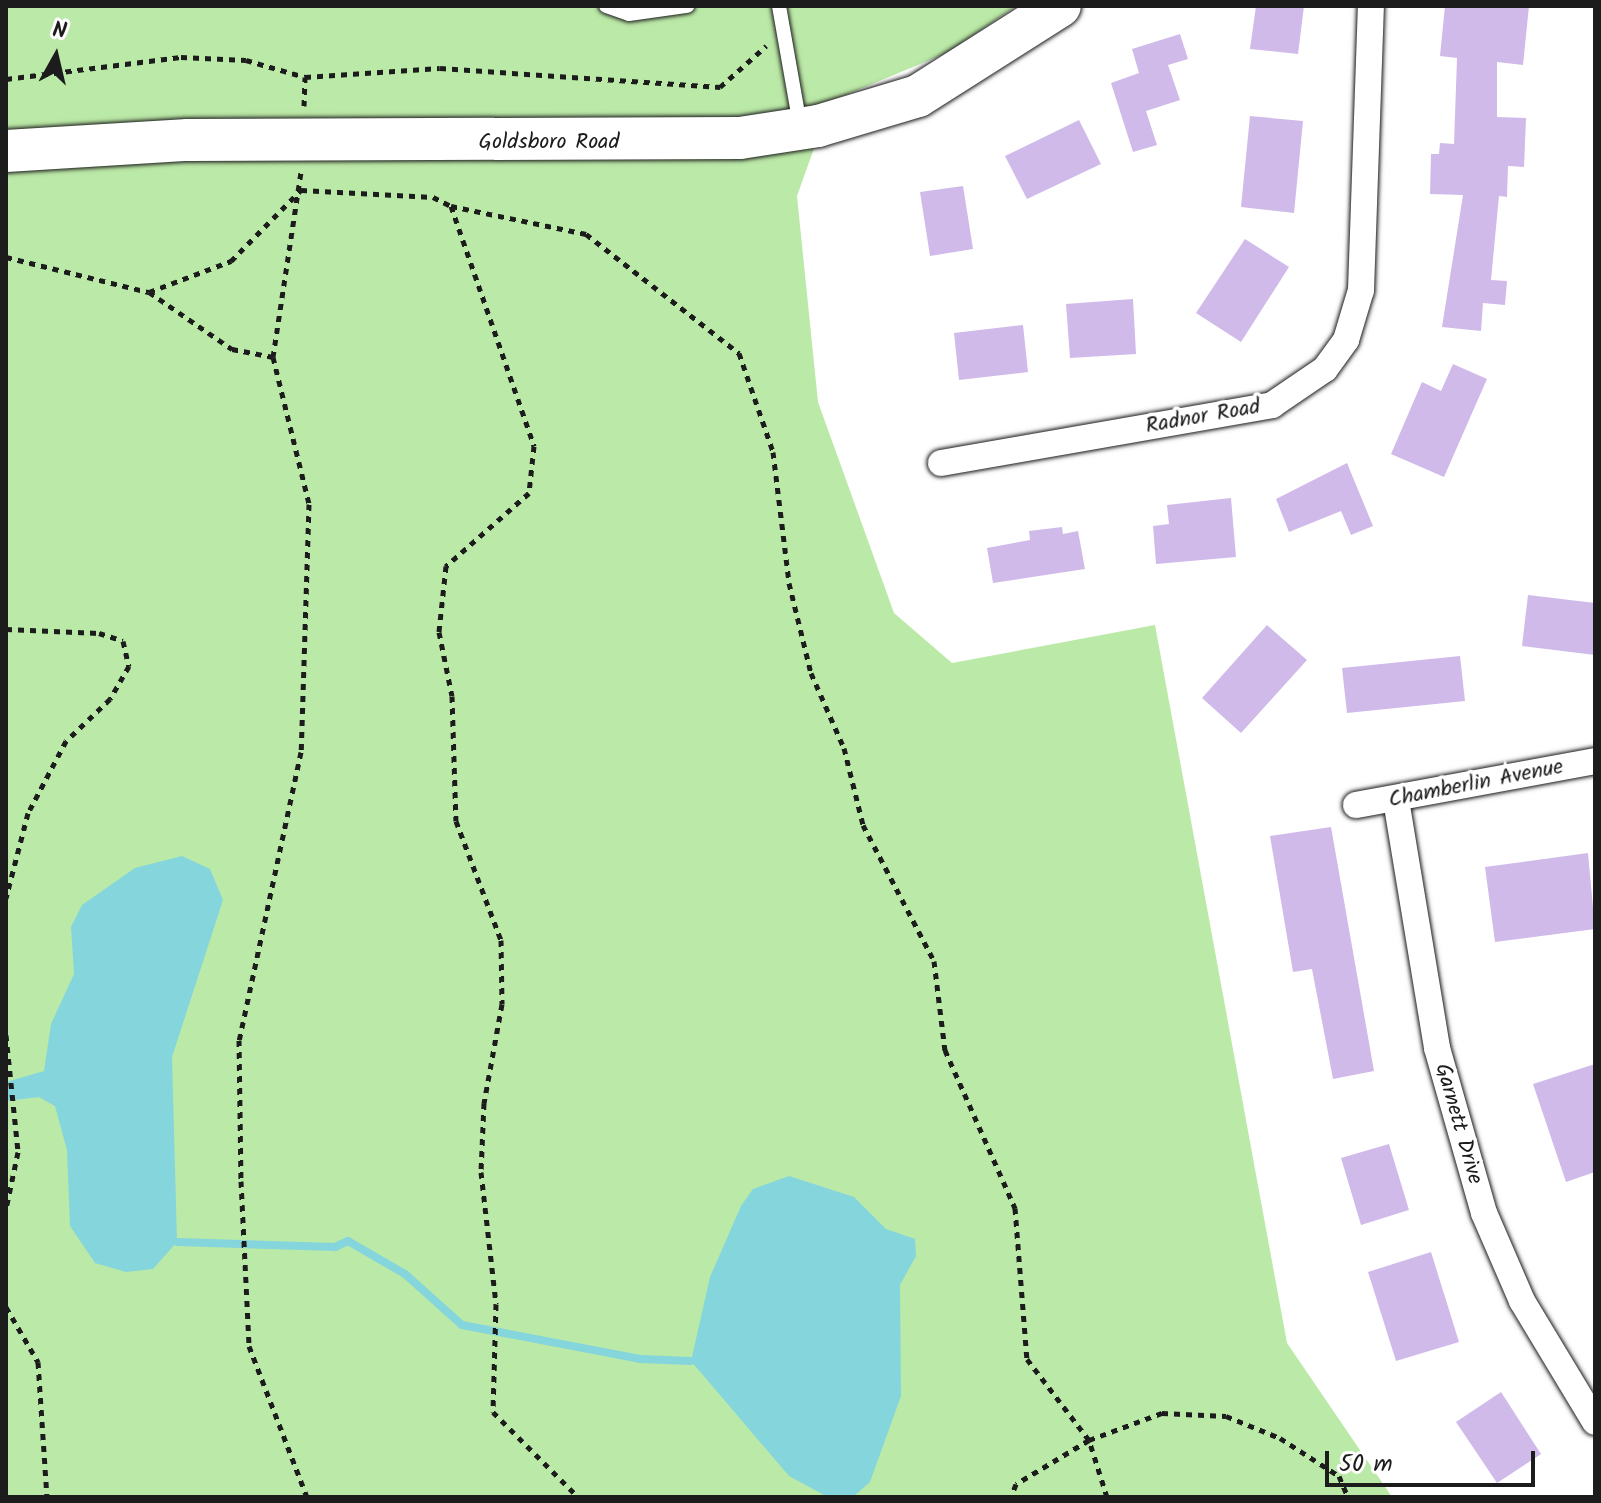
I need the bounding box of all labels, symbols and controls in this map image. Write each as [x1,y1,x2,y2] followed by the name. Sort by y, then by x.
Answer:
[50,13,69,50] text: N
[16,16,96,96] north arrow
[479,130,619,156] street label: Goldsboro Road
[1144,394,1262,440] street label: Radnor Road
[1386,754,1566,814] street label: Chamberlin Avenue
[1428,1061,1488,1187] street label: Garnett Drive
[1329,1435,1539,1485] scale bar
[1339,1445,1393,1484] text: 50 m

